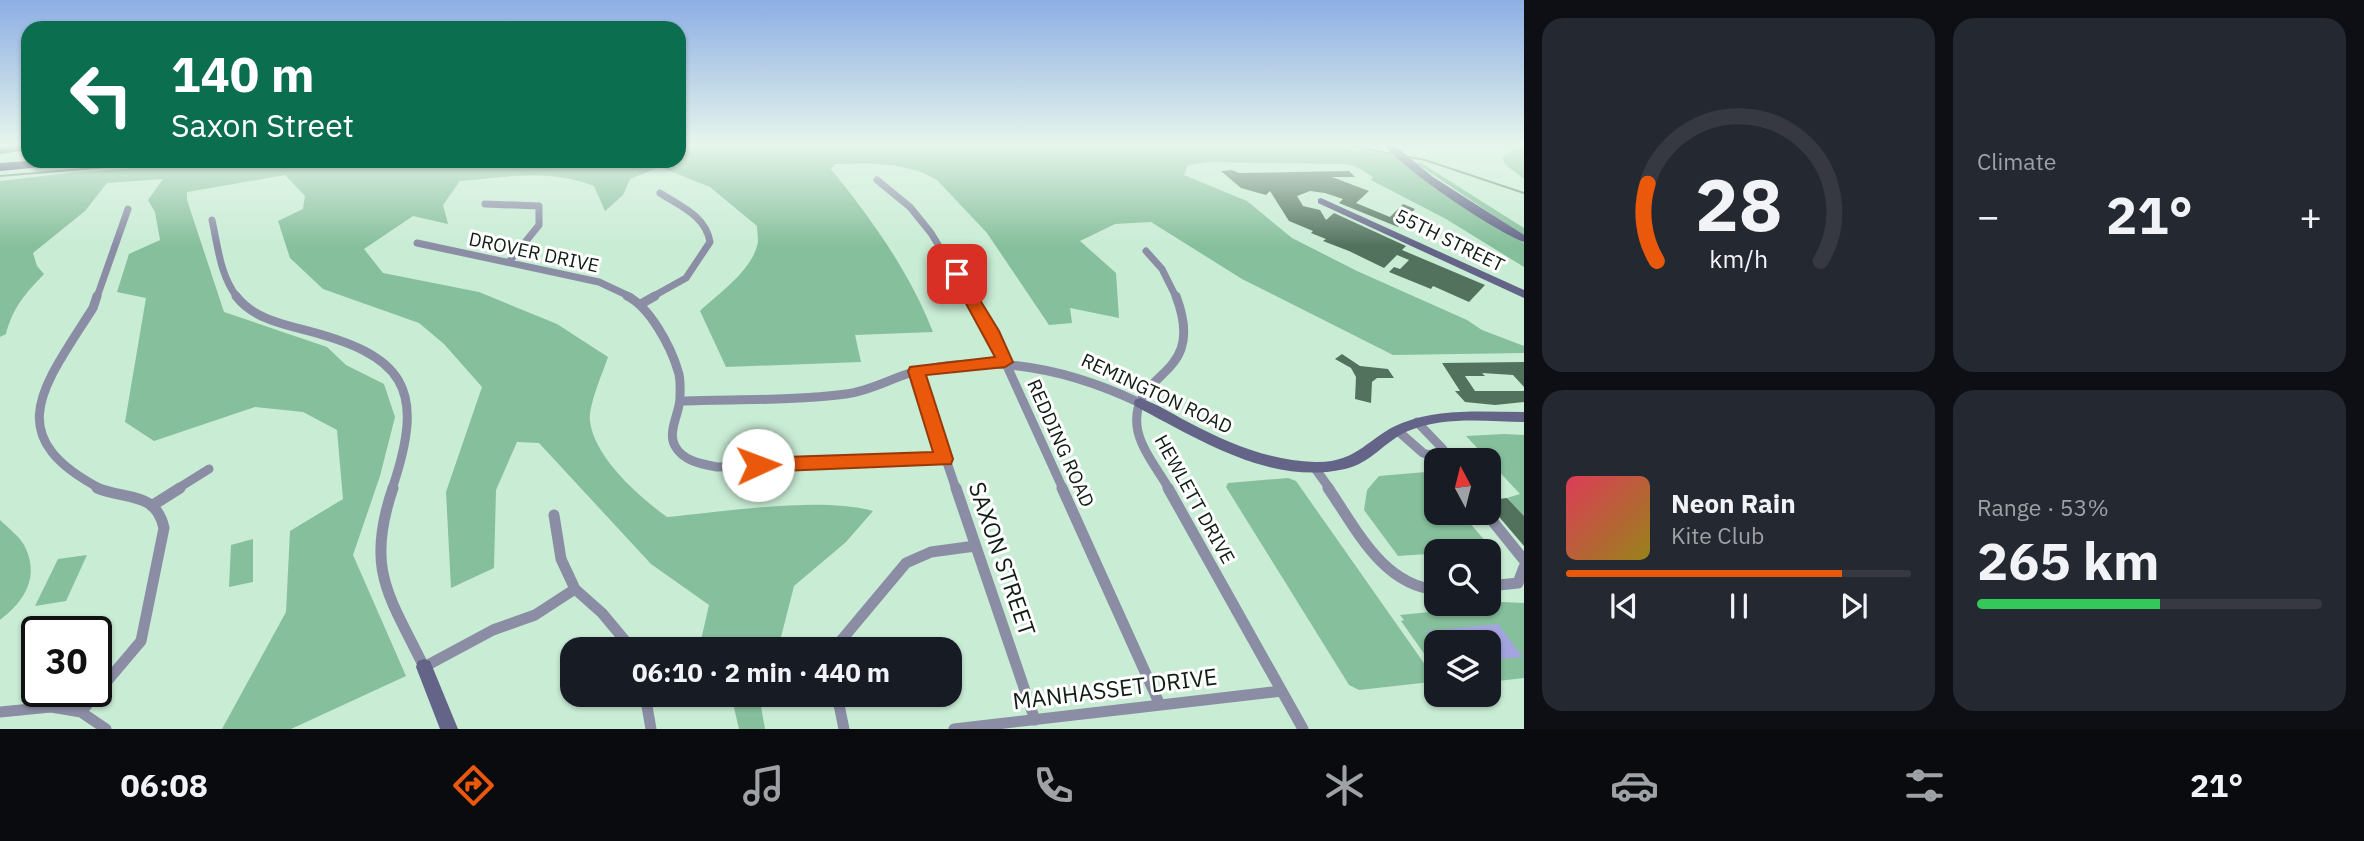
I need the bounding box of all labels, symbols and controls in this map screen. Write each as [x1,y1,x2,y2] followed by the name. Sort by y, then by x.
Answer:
[171,42,315,105] text: 140 m
[56,49,147,140] icon: left
[171,104,354,146] text: Saxon Street
[1977,146,2056,176] text: Climate
[1695,156,1782,251] text: 28
[2106,181,2193,248] text: 21°
[1977,191,2000,240] text: −
[2299,191,2322,240] text: +
[1392,203,1509,277] street label: 55TH STREET
[467,226,601,278] street label: DROVER DRIVE
[1709,242,1768,275] text: km/h
[927,244,987,304] pin
[938,255,976,293] icon: arrive
[1078,347,1236,439] street label: REMINGTON ROAD
[1022,375,1100,511] street label: REDDING ROAD
[721,428,795,502] position arrow
[1150,430,1240,568] street label: HEWLETT DRIVE
[1424,448,1502,525] north arrow
[1424,448,1501,707] map controls
[963,478,1043,640] street label: SAXON STREET
[1671,486,1796,520] text: Neon Rain
[1977,492,2109,522] text: Range · 53%
[1671,520,1764,550] text: Kite Club
[1977,527,2159,594] text: 265 km
[1424,539,1501,616] button: search
[1605,587,1643,625] icon: previous
[1720,587,1758,625] icon: pause
[1835,587,1873,625] icon: next
[21,616,112,707] speed limit sign: 30
[1424,630,1501,707] button: layers
[632,655,890,689] text: 06:10 · 2 min · 440 m
[1011,661,1219,715] street label: MANHASSET DRIVE
[449,761,498,810] icon: directions
[739,761,788,810] icon: music
[1029,761,1078,810] icon: phone
[1320,761,1369,810] icon: climate
[1610,761,1659,810] icon: car
[1900,761,1949,810] icon: filters
[121,764,208,806] text: 06:08
[2190,764,2243,806] text: 21°

